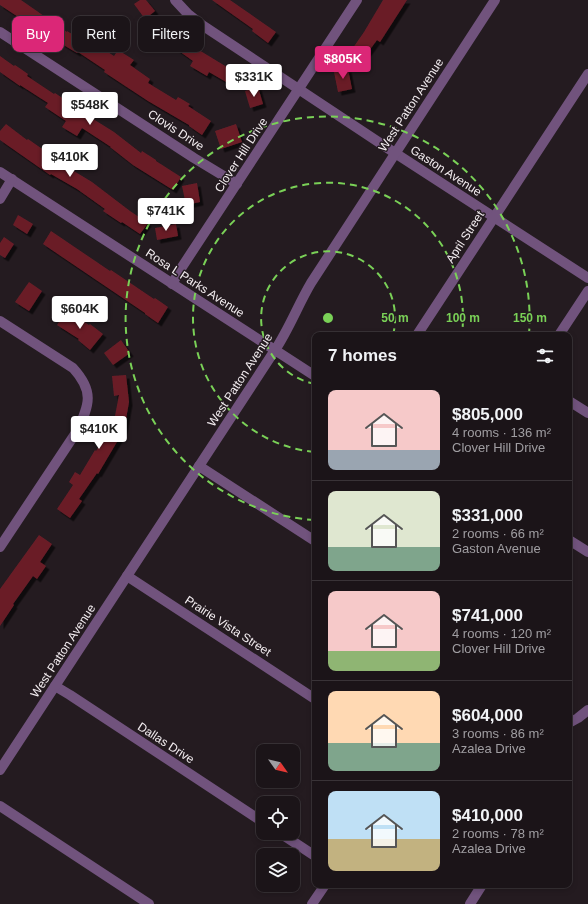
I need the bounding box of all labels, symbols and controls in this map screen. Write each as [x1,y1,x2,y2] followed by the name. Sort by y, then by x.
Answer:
[12,16,64,52] chip: Buy
[72,16,130,52] chip: Rent
[138,16,204,52] chip: Filters
[315,46,371,80] pin: $805K
[324,51,362,66] text: $805K
[376,56,447,154] street label: West Patton Avenue
[226,64,282,98] pin: $331K
[235,69,273,84] text: $331K
[62,92,118,126] pin: $548K
[71,97,109,112] text: $548K
[145,107,207,153] street label: Clovis Drive
[212,115,270,195] street label: Clover Hill Drive
[408,143,484,199] street label: Gaston Avenue
[42,144,98,178] pin: $410K
[51,149,89,164] text: $410K
[138,198,194,232] pin: $741K
[147,203,185,218] text: $741K
[443,208,487,266] street label: April Street
[143,246,247,320] street label: Rosa L Parks Avenue
[52,296,108,330] pin: $604K
[61,301,99,316] text: $604K
[321,311,335,325] centre of rings
[381,311,409,325] text: 50 m
[446,311,480,325] text: 100 m
[513,311,547,325] text: 150 m
[205,331,276,429] street label: West Patton Avenue
[534,345,556,367] icon: filters
[328,346,397,365] text: 7 homes
[452,405,523,424] text: $805,000
[360,406,408,454] icon: home
[71,416,127,450] pin: $410K
[80,421,118,436] text: $410K
[452,425,551,440] text: 4 rooms · 136 m²
[452,440,545,455] text: Clover Hill Drive
[452,506,523,525] text: $331,000
[360,507,408,555] icon: home
[452,526,544,541] text: 2 rooms · 66 m²
[452,541,541,556] text: Gaston Avenue
[182,593,274,659] street label: Prairie Vista Street
[28,602,99,700] street label: West Patton Avenue
[452,606,523,625] text: $741,000
[360,607,408,655] icon: home
[452,626,551,641] text: 4 rooms · 120 m²
[452,641,545,656] text: Clover Hill Drive
[452,706,523,725] text: $604,000
[360,707,408,755] icon: home
[135,720,197,767] street label: Dallas Drive
[452,726,544,741] text: 3 rooms · 86 m²
[452,741,526,756] text: Azalea Drive
[256,744,300,788] north arrow
[256,744,300,892] map controls
[256,796,300,840] button: locate
[452,806,523,825] text: $410,000
[360,807,408,855] icon: home
[452,826,544,841] text: 2 rooms · 78 m²
[452,841,526,856] text: Azalea Drive
[256,848,300,892] button: layers

